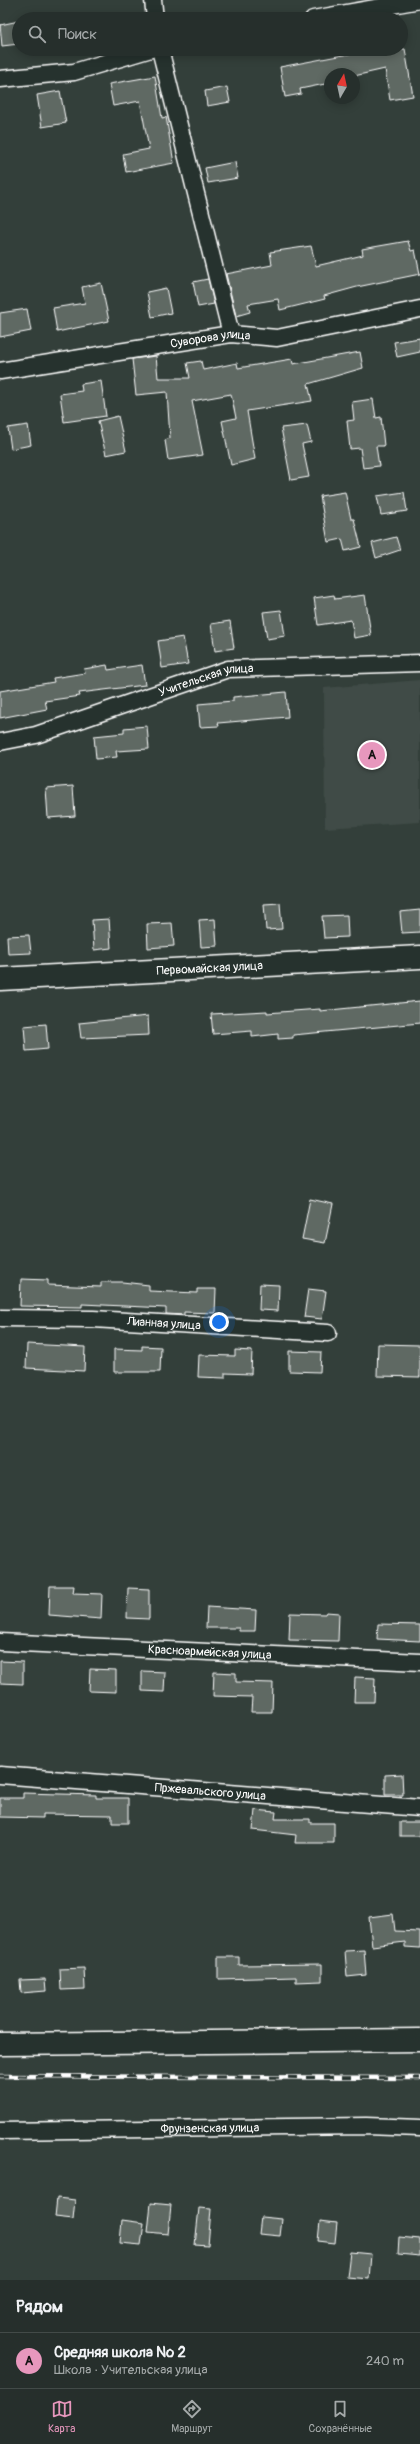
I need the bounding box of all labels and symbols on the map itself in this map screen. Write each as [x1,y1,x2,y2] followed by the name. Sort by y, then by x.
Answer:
[324,68,360,104] north arrow
[169,327,252,352] street label: Суворова улица
[157,661,254,700] street label: Учительская улица
[359,740,385,770] pin: A
[156,958,264,979] street label: Первомайская улица
[209,1312,229,1332] your location
[126,1314,202,1333] street label: Лианная улица
[148,1642,272,1663] street label: Красноармейская улица
[154,1780,267,1804] street label: Пржевальского улица
[161,2120,260,2137] street label: Фрунзенская улица

